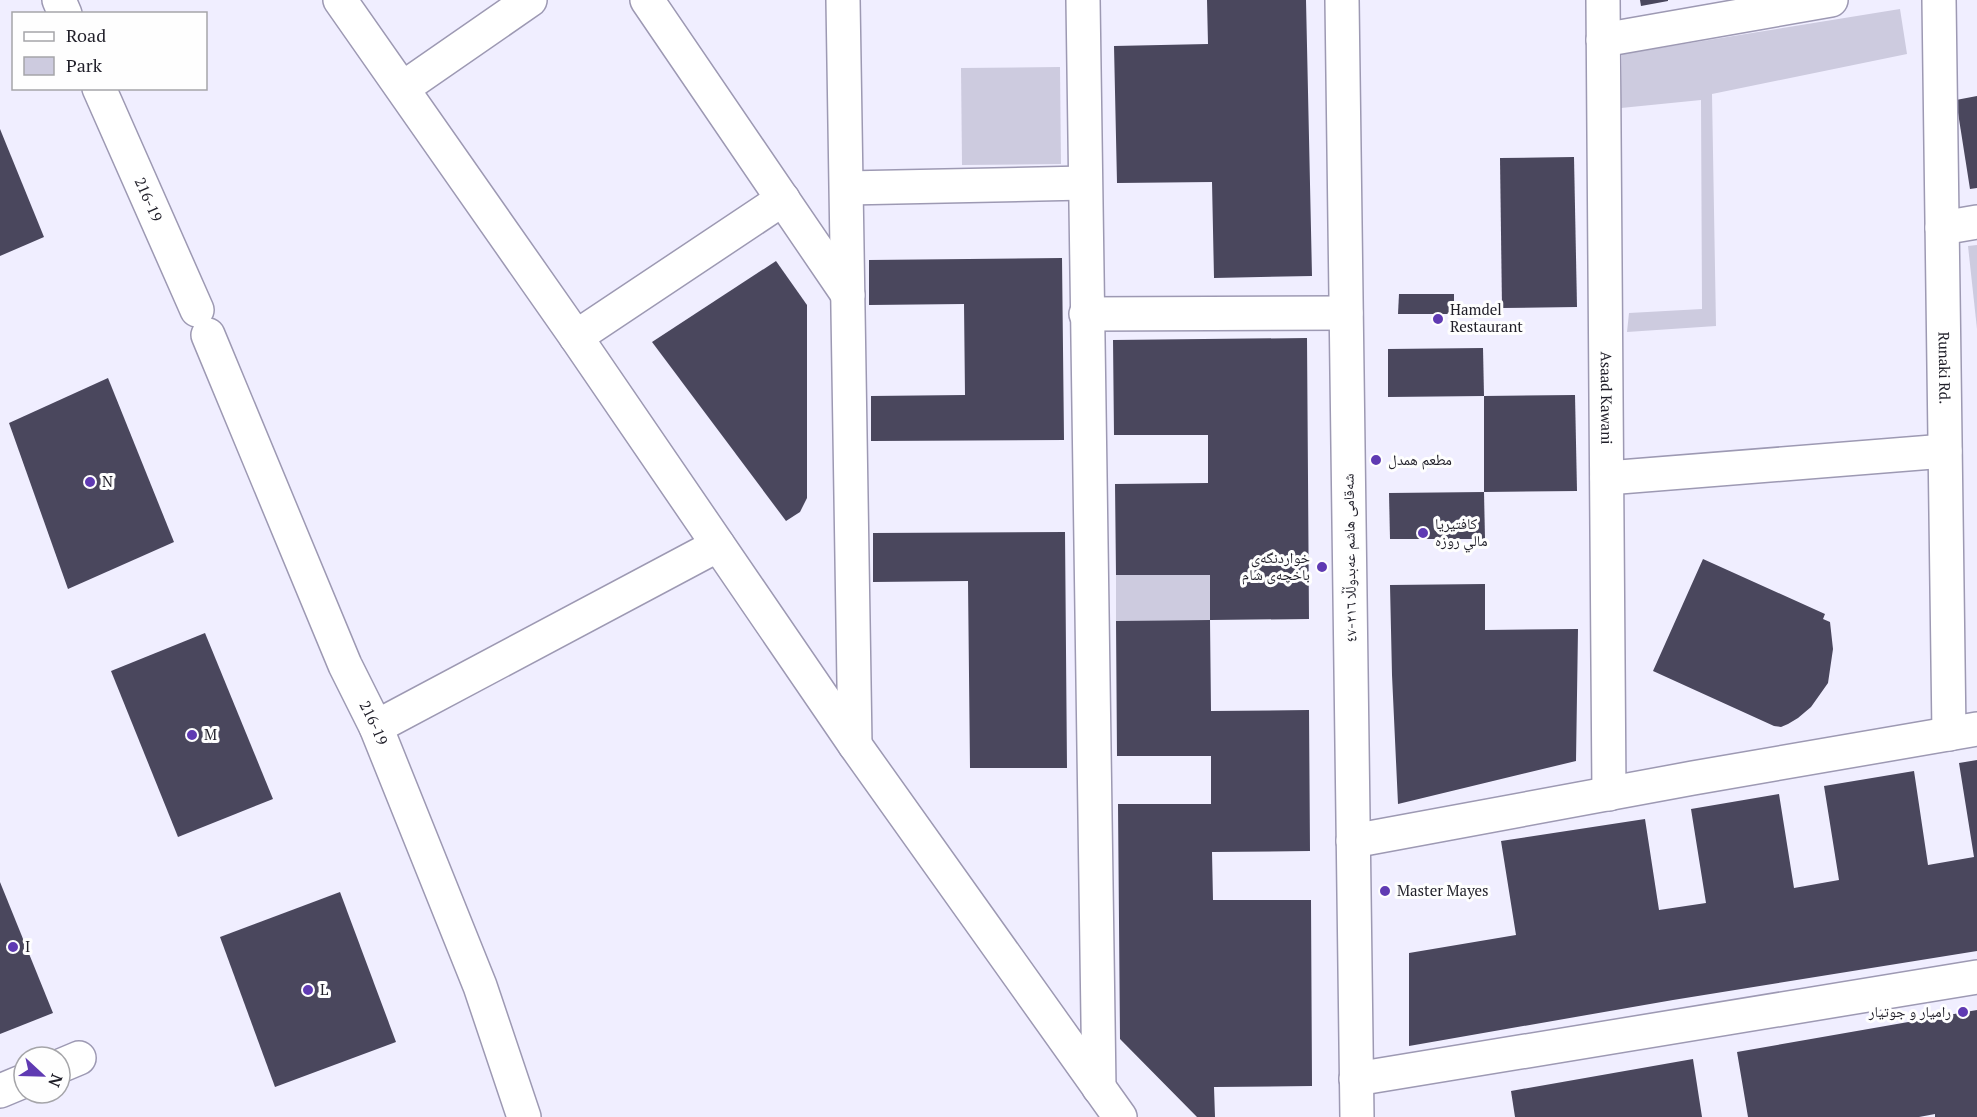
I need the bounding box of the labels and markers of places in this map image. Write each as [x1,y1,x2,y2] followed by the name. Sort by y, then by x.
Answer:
[1450,299,1523,336] place label: Hamdel Restaurant
[1431,312,1445,326] marker: Hamdel Restaurant
[1388,449,1452,470] place label: مطعم همدل
[1369,453,1383,467] marker: مطعم همدل
[102,471,113,491] place label: N
[83,475,97,489] marker: N
[1435,513,1488,553] place label: كافتيريا مالي روزه
[1416,526,1430,540] marker: كافتيريا مالي روزه
[1242,547,1310,585] place label: خواردنگەی باخچەی شام
[1315,560,1329,574] marker: خواردنگەی باخچەی شام
[204,724,217,744] place label: M
[185,728,199,742] marker: M
[1397,880,1489,900] place label: Master Mayes
[1378,884,1392,898] marker: Master Mayes
[25,936,30,956] place label: I
[6,940,20,954] marker: I
[320,979,328,999] place label: L
[301,983,315,997] marker: L
[1868,1001,1951,1021] place label: رامیار و جوتیار
[1956,1005,1970,1019] marker: رامیار و جوتیار

